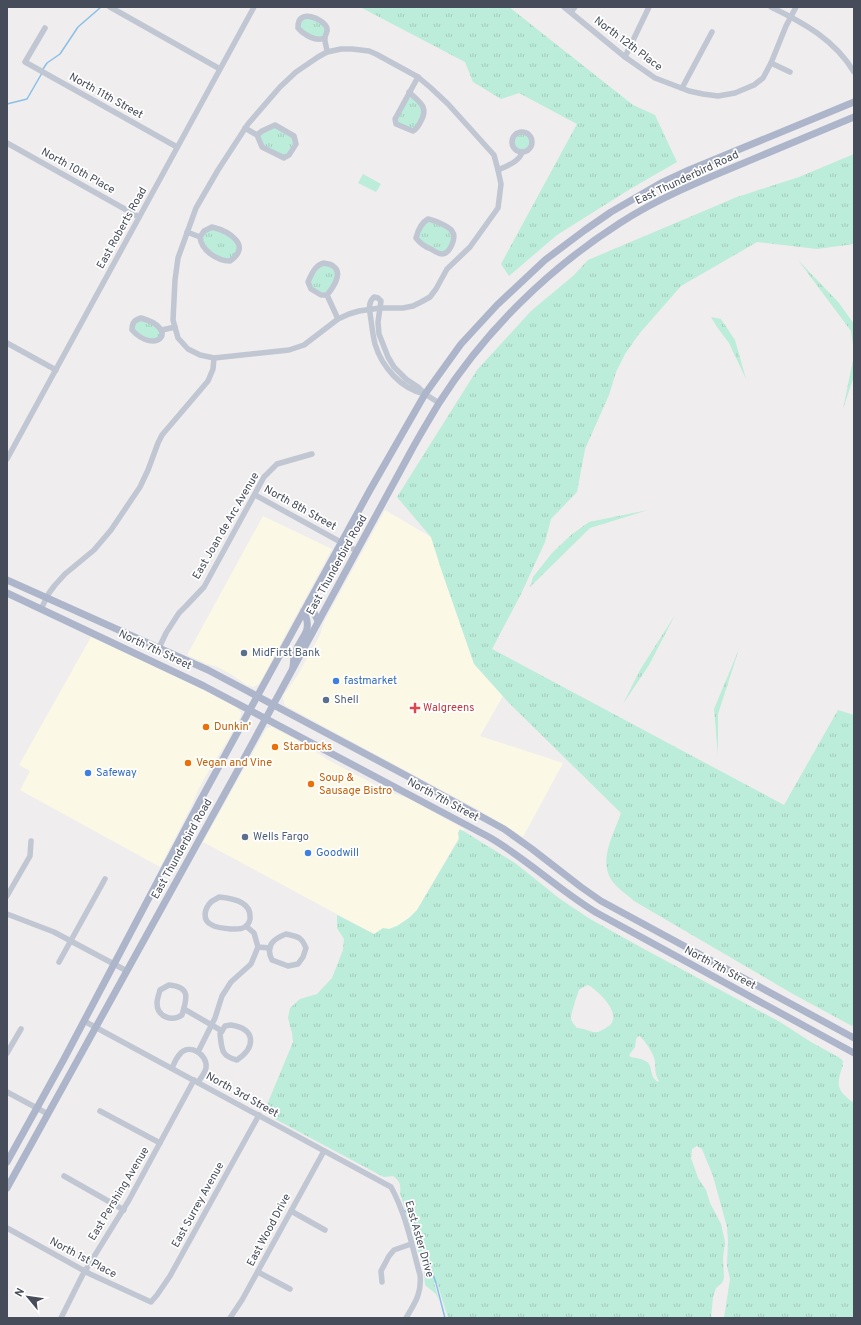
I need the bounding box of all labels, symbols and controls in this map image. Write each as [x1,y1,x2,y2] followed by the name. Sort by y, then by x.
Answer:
[591,14,665,74] street label: North 12th Place
[67,70,145,122] street label: North 11th Street
[39,145,117,197] street label: North 10th Place
[633,148,741,208] street label: East Thunderbird Road
[94,185,150,271] street label: East Roberts Road
[190,470,262,582] street label: East Joan de Arc Avenue
[261,482,339,534] street label: North 8th Street
[304,512,370,618] street label: East Thunderbird Road
[116,627,194,673] street label: North 7th Street
[252,646,320,660] place label: MidFirst Bank
[239,648,249,658] marker: MidFirst Bank
[344,674,397,688] place label: fastmarket
[331,676,341,686] marker: fastmarket
[334,693,359,707] place label: Shell
[321,695,331,705] marker: Shell
[423,701,474,715] place label: Walgreens
[410,703,420,713] marker: Walgreens
[214,720,251,734] place label: Dunkin'
[201,722,211,732] marker: Dunkin'
[283,740,332,754] place label: Starbucks
[270,742,280,752] marker: Starbucks
[196,756,272,770] place label: Vegan and Vine
[183,758,193,768] marker: Vegan and Vine
[96,766,137,780] place label: Safeway
[83,768,93,778] marker: Safeway
[319,771,392,798] place label: Soup & Sausage Bistro
[405,775,481,825] street label: North 7th Street
[306,779,316,789] marker: Soup & Sausage Bistro
[149,796,215,902] street label: East Thunderbird Road
[253,830,309,844] place label: Wells Fargo
[240,832,250,842] marker: Wells Fargo
[316,846,359,860] place label: Goodwill
[303,848,313,858] marker: Goodwill
[682,943,758,993] street label: North 7th Street
[203,1069,281,1121] street label: North 3rd Street
[85,1145,153,1243] street label: East Pershing Avenue
[169,1160,227,1250] street label: East Surrey Avenue
[244,1191,294,1269] street label: East Wood Drive
[401,1199,437,1279] street label: East Aster Drive
[47,1234,119,1282] street label: North 1st Place
[8,1277,48,1317] north arrow
[12,1286,28,1299] text: N

